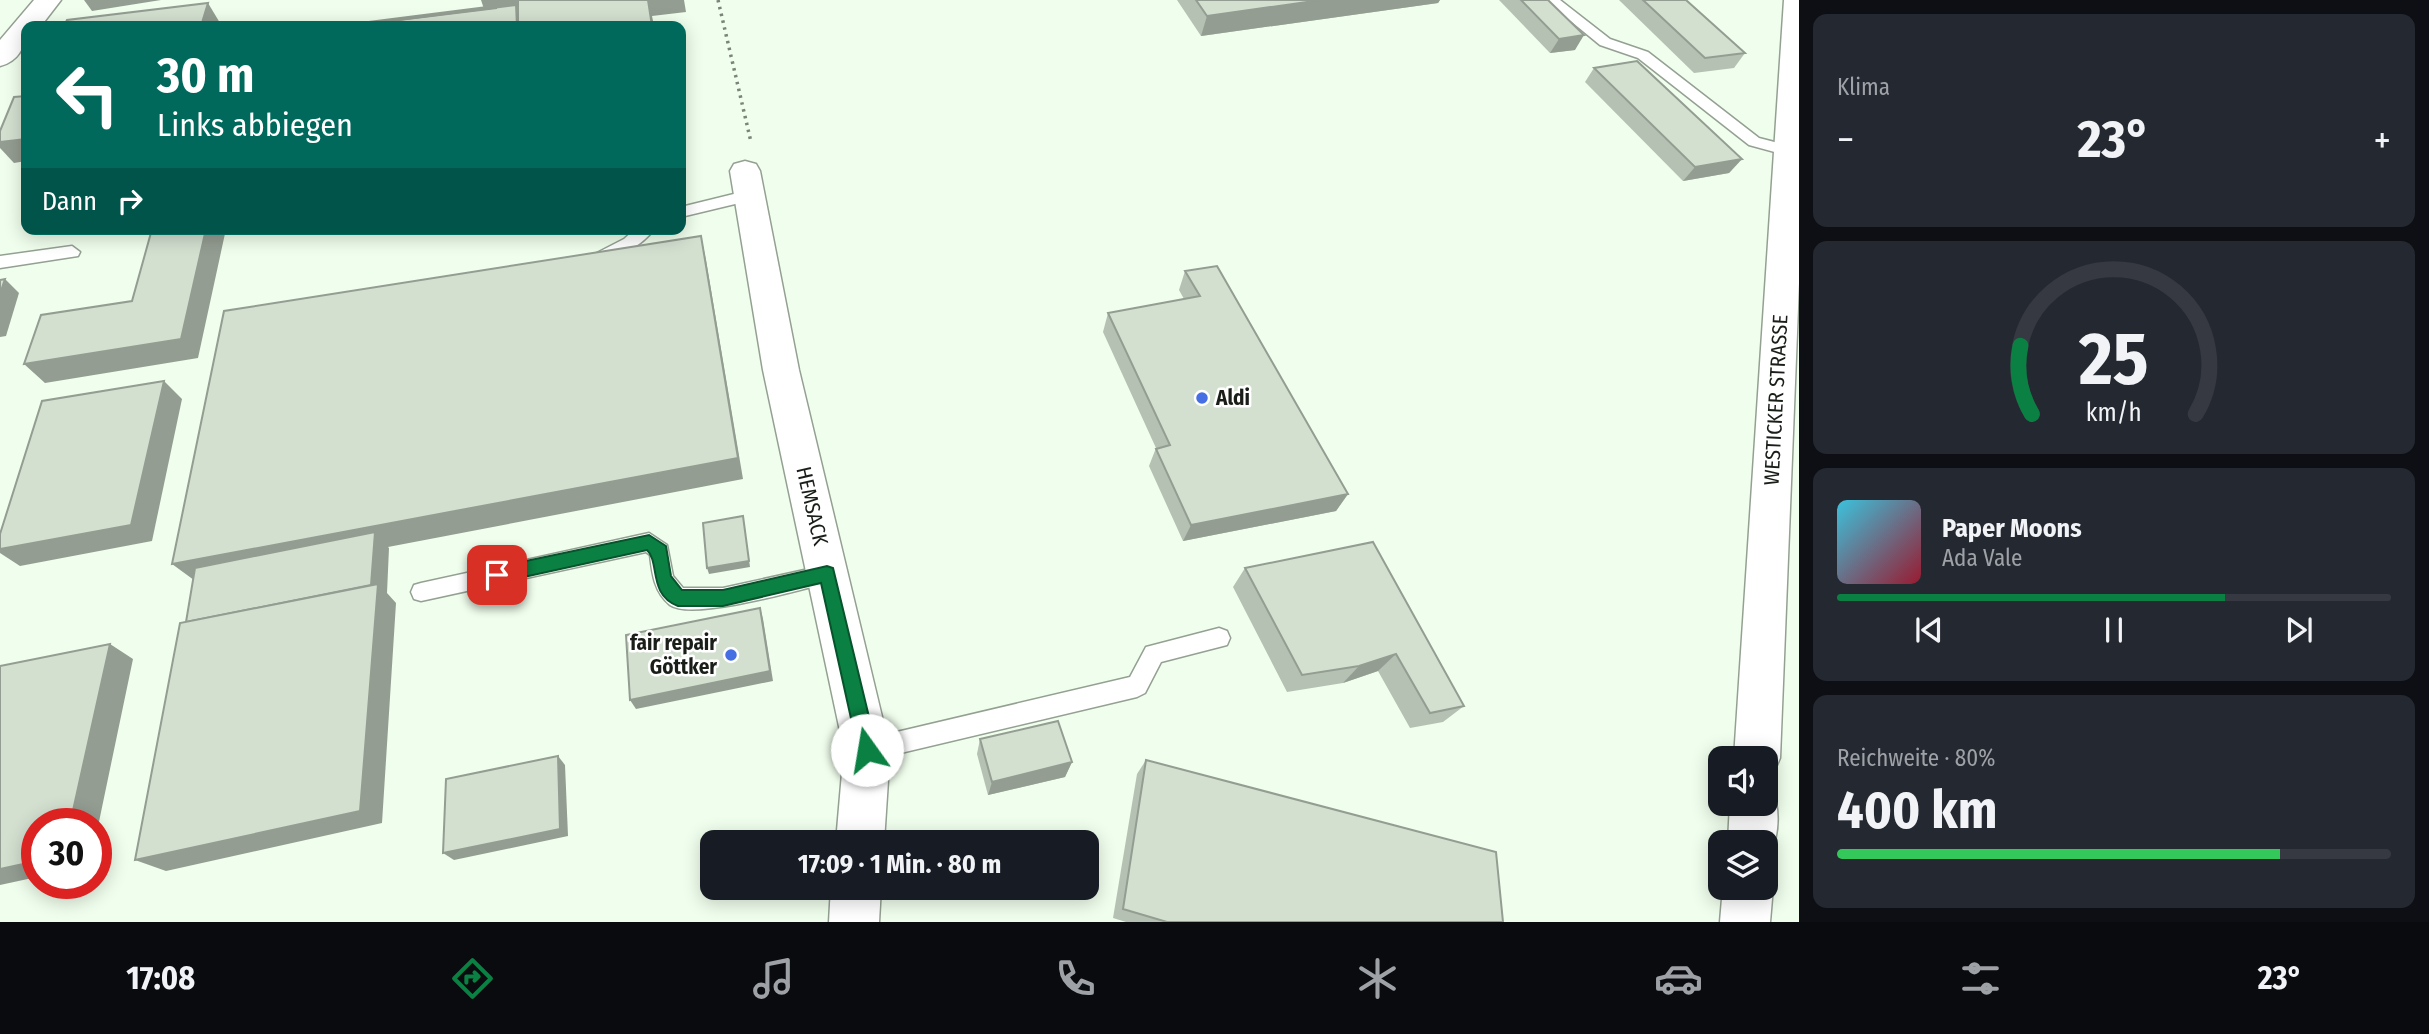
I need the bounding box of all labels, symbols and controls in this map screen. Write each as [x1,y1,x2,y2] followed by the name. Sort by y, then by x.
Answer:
[157,46,255,105] text: 30 m
[42,49,133,140] icon: left
[1837,73,1890,101] text: Klima
[157,106,353,144] text: Links abbiegen
[2077,108,2150,171] text: 23°
[1837,117,1854,163] text: −
[2374,117,2391,163] text: +
[111,182,149,220] icon: right
[42,186,97,217] text: Dann
[1759,314,1793,486] street label: WESTICKER STRASSE
[2078,316,2149,403] text: 25
[1215,385,1250,411] place label: Aldi
[1194,390,1210,406] marker: Aldi
[2086,397,2142,427] text: km/h
[790,464,834,549] street label: HEMSACK
[1942,513,2082,544] text: Paper Moons
[1942,544,2022,572] text: Ada Vale
[467,545,527,605] pin
[478,556,516,594] icon: arrive
[1910,611,1948,649] icon: previous
[2095,611,2133,649] icon: pause
[2280,611,2318,649] icon: next
[630,630,717,680] place label: fair repair Göttker
[723,647,739,663] marker: fair repair Göttker
[830,713,904,787] position arrow
[1837,744,1995,772] text: Reichweite · 80%
[1708,746,1778,900] map controls
[1708,746,1778,816] button: sound
[1837,779,1997,842] text: 400 km
[21,808,112,899] speed limit sign: 30
[1708,830,1778,900] button: layers
[798,849,1001,880] text: 17:09 · 1 Min. · 80 m
[448,954,497,1003] icon: directions
[749,954,798,1003] icon: music
[1051,954,1100,1003] icon: phone
[1353,954,1402,1003] icon: climate
[1654,954,1703,1003] icon: car
[1956,954,2005,1003] icon: filters
[126,959,195,997] text: 17:08
[2258,959,2303,997] text: 23°

